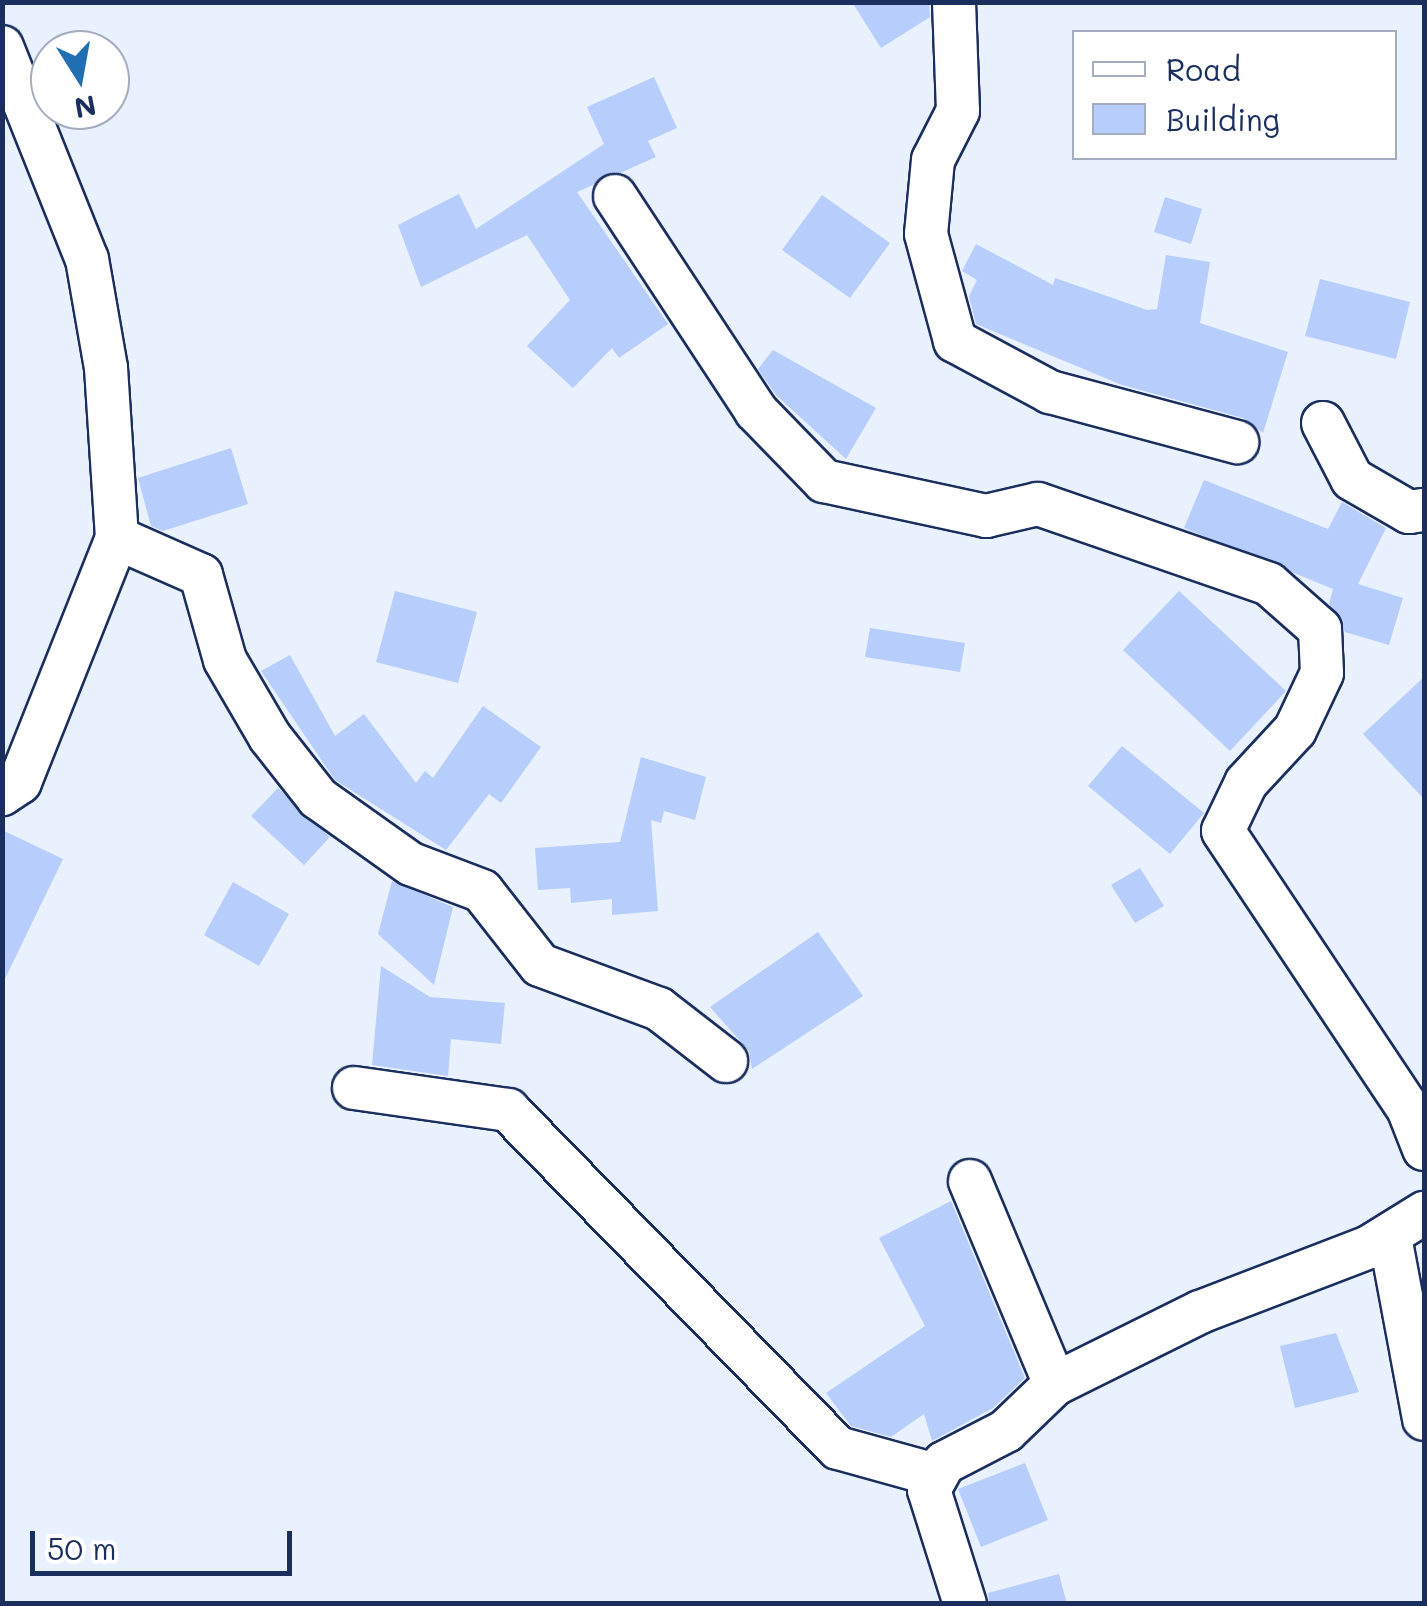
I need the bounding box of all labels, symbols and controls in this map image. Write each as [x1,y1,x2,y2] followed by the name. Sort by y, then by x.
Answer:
[30,30,130,130] north arrow
[1072,30,1397,160] legend
[1166,49,1241,89] text: Road
[71,88,99,127] text: N
[1166,99,1280,139] text: Building
[35,1511,298,1573] scale bar
[47,1528,117,1568] text: 50 m

